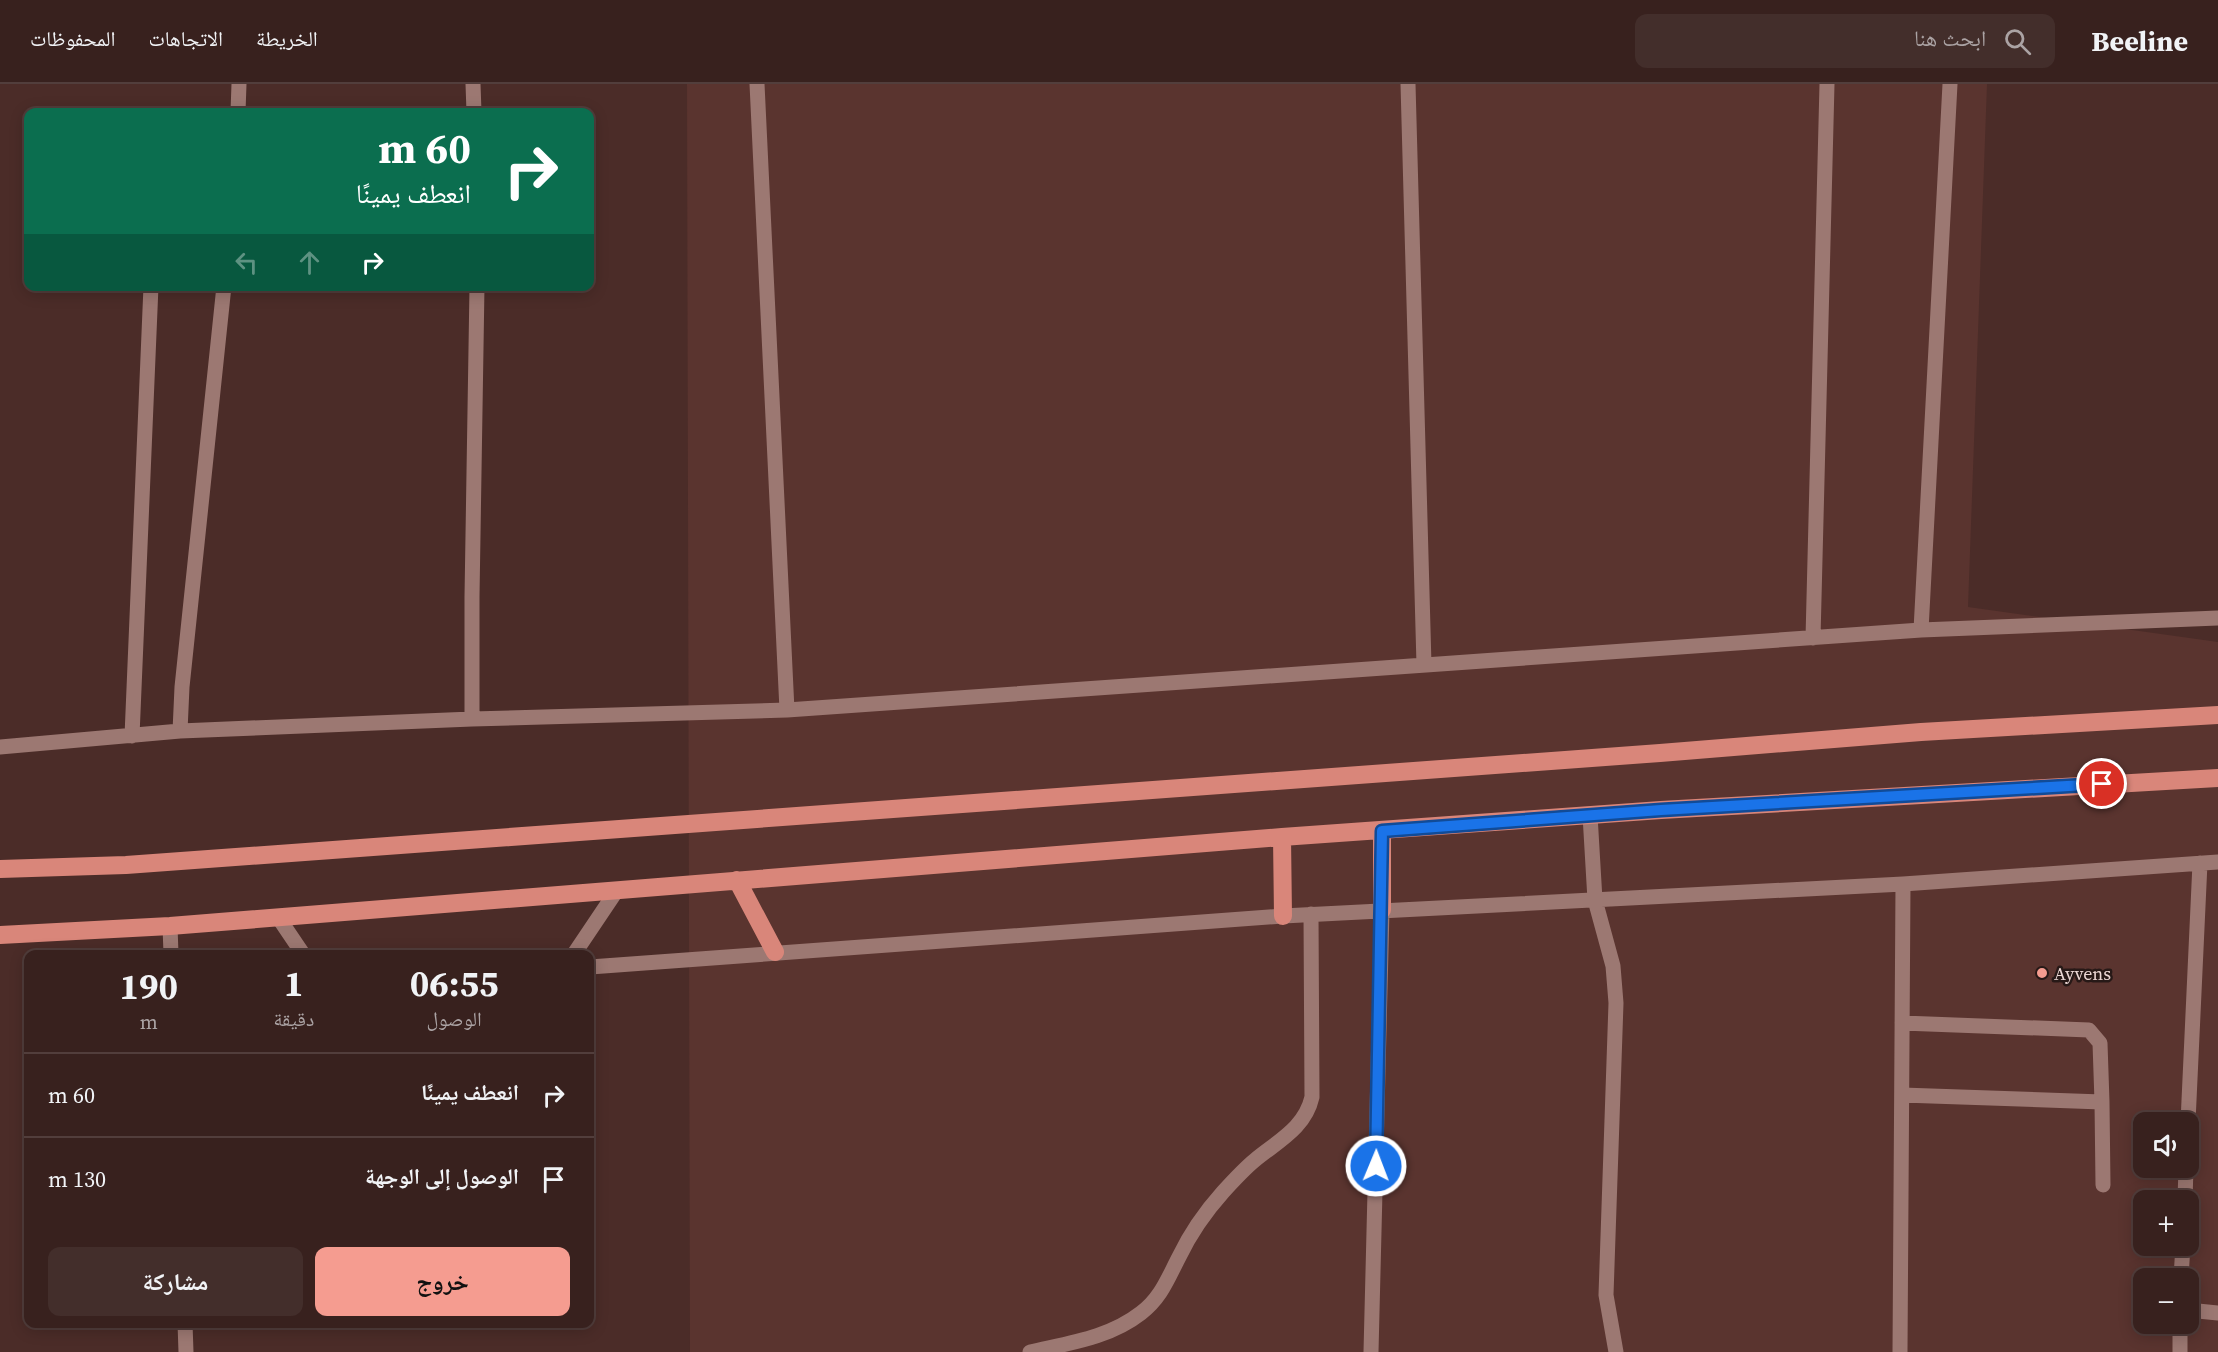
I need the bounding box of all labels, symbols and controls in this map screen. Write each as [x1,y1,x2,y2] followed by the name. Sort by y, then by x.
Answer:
[1635,14,2055,68] search box
[2091,22,2188,60] text: Beeline
[1914,23,1986,53] text: ابحث هنا
[30,24,115,53] text: المحفوظات
[148,24,223,53] text: الاتجاهات
[256,24,318,53] text: الخريطة
[2001,25,2034,58] icon: search
[378,119,471,177] text: 60 m
[492,132,570,210] icon: right
[356,175,471,212] text: انعطف يمينًا
[230,246,263,279] icon: left
[293,246,326,279] icon: ahead
[356,246,389,279] icon: right
[2076,758,2127,809] pin
[2085,767,2118,800] icon: arrive
[284,959,304,1008] text: 1
[410,959,499,1008] text: 06:55
[2054,961,2111,986] place label: Ayvens
[120,962,178,1011] text: 190
[2035,966,2049,980] marker: Ayvens
[274,1005,314,1033] text: دقيقة
[426,1005,482,1033] text: الوصول
[140,1008,158,1036] text: m
[421,1077,519,1107] text: انعطف يمينًا
[537,1079,570,1112] icon: right
[48,1080,95,1110] text: 60 m
[2133,1112,2199,1334] map controls
[2133,1112,2199,1178] button: sound
[1344,1134,1408,1198] position arrow
[365,1161,519,1191] text: الوصول إلى الوجهة
[537,1163,570,1196] icon: arrive
[48,1164,106,1194] text: 130 m
[2133,1190,2199,1256] button: +
[48,1247,303,1316] button: مشاركة
[315,1247,570,1316] button: خروج
[2133,1268,2199,1334] button: −

